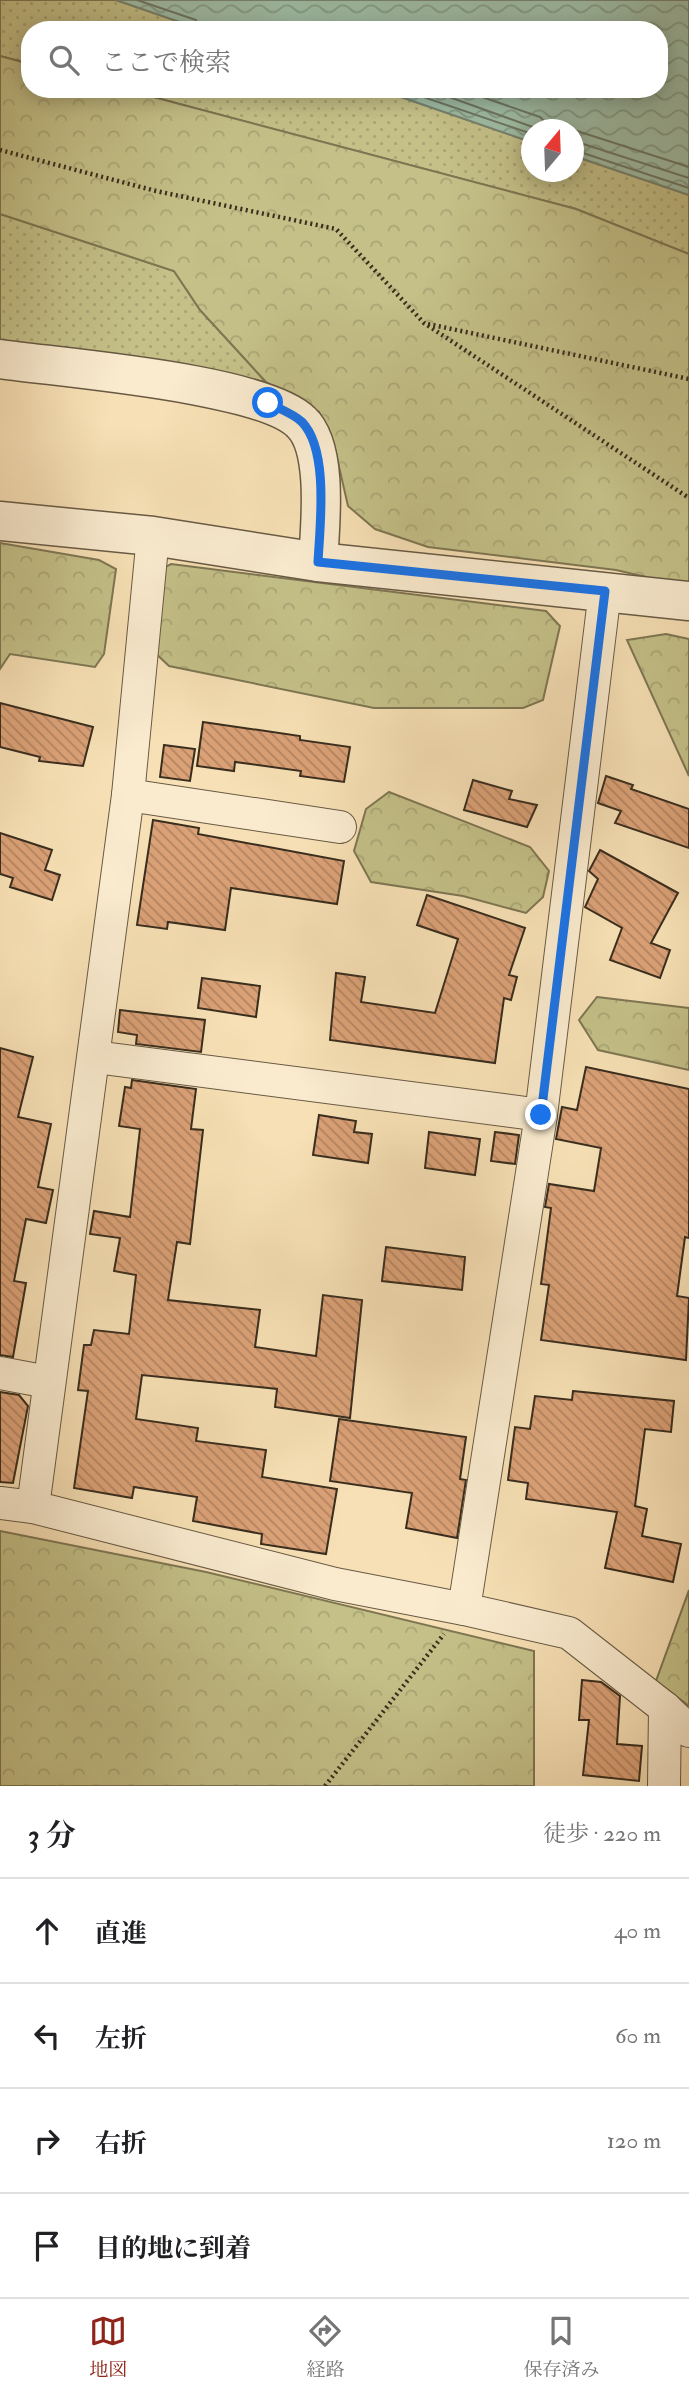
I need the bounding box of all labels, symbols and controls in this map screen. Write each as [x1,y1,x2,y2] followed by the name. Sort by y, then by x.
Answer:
[21,21,668,98] search box
[45,41,83,79] icon: search
[101,47,231,79] text: ここで検索
[521,119,584,182] north arrow
[252,387,283,418] route start
[525,1099,556,1130] route end
[28,1817,76,1854] text: 3 分
[543,1819,661,1848] text: 徒歩 · 220 m
[28,1912,66,1950] icon: ahead
[614,1916,661,1945] text: 40 m
[95,1918,147,1950] text: 直進
[28,2017,66,2055] icon: left
[615,2021,661,2050] text: 60 m
[95,2023,147,2055] text: 左折
[28,2122,66,2160] icon: right
[607,2126,661,2155] text: 120 m
[95,2128,147,2160] text: 右折
[28,2227,66,2265] icon: arrive
[95,2233,251,2265] text: 目的地に到着
[89,2312,128,2382] tab: 地図
[306,2312,345,2382] tab: 経路
[523,2312,600,2382] tab: 保存済み

